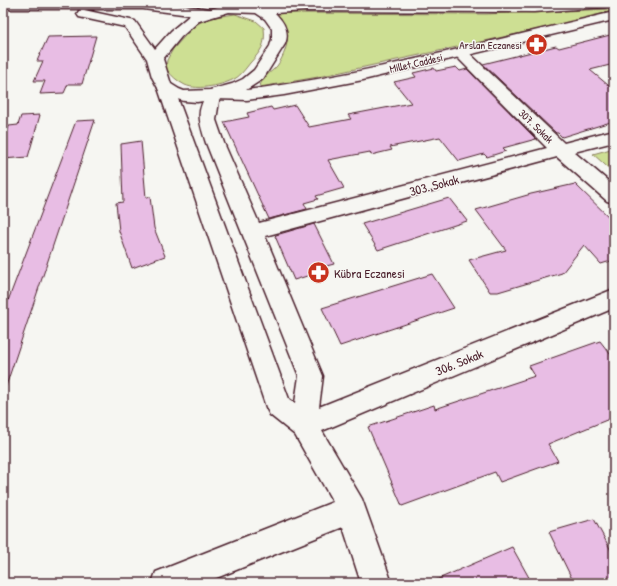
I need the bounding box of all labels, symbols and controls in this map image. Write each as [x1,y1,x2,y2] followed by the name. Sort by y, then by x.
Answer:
[524,32,550,58] pharmacy icon: Arslan Eczanesi
[459,38,522,52] place label: Arslan Eczanesi
[388,50,444,76] street label: Millet Caddesi
[516,106,557,146] street label: 307. Sokak
[407,170,461,200] street label: 303. Sokak
[306,260,332,286] pharmacy icon: Kübra Eczanesi
[334,264,405,282] place label: Kübra Eczanesi
[433,344,486,380] street label: 306. Sokak

